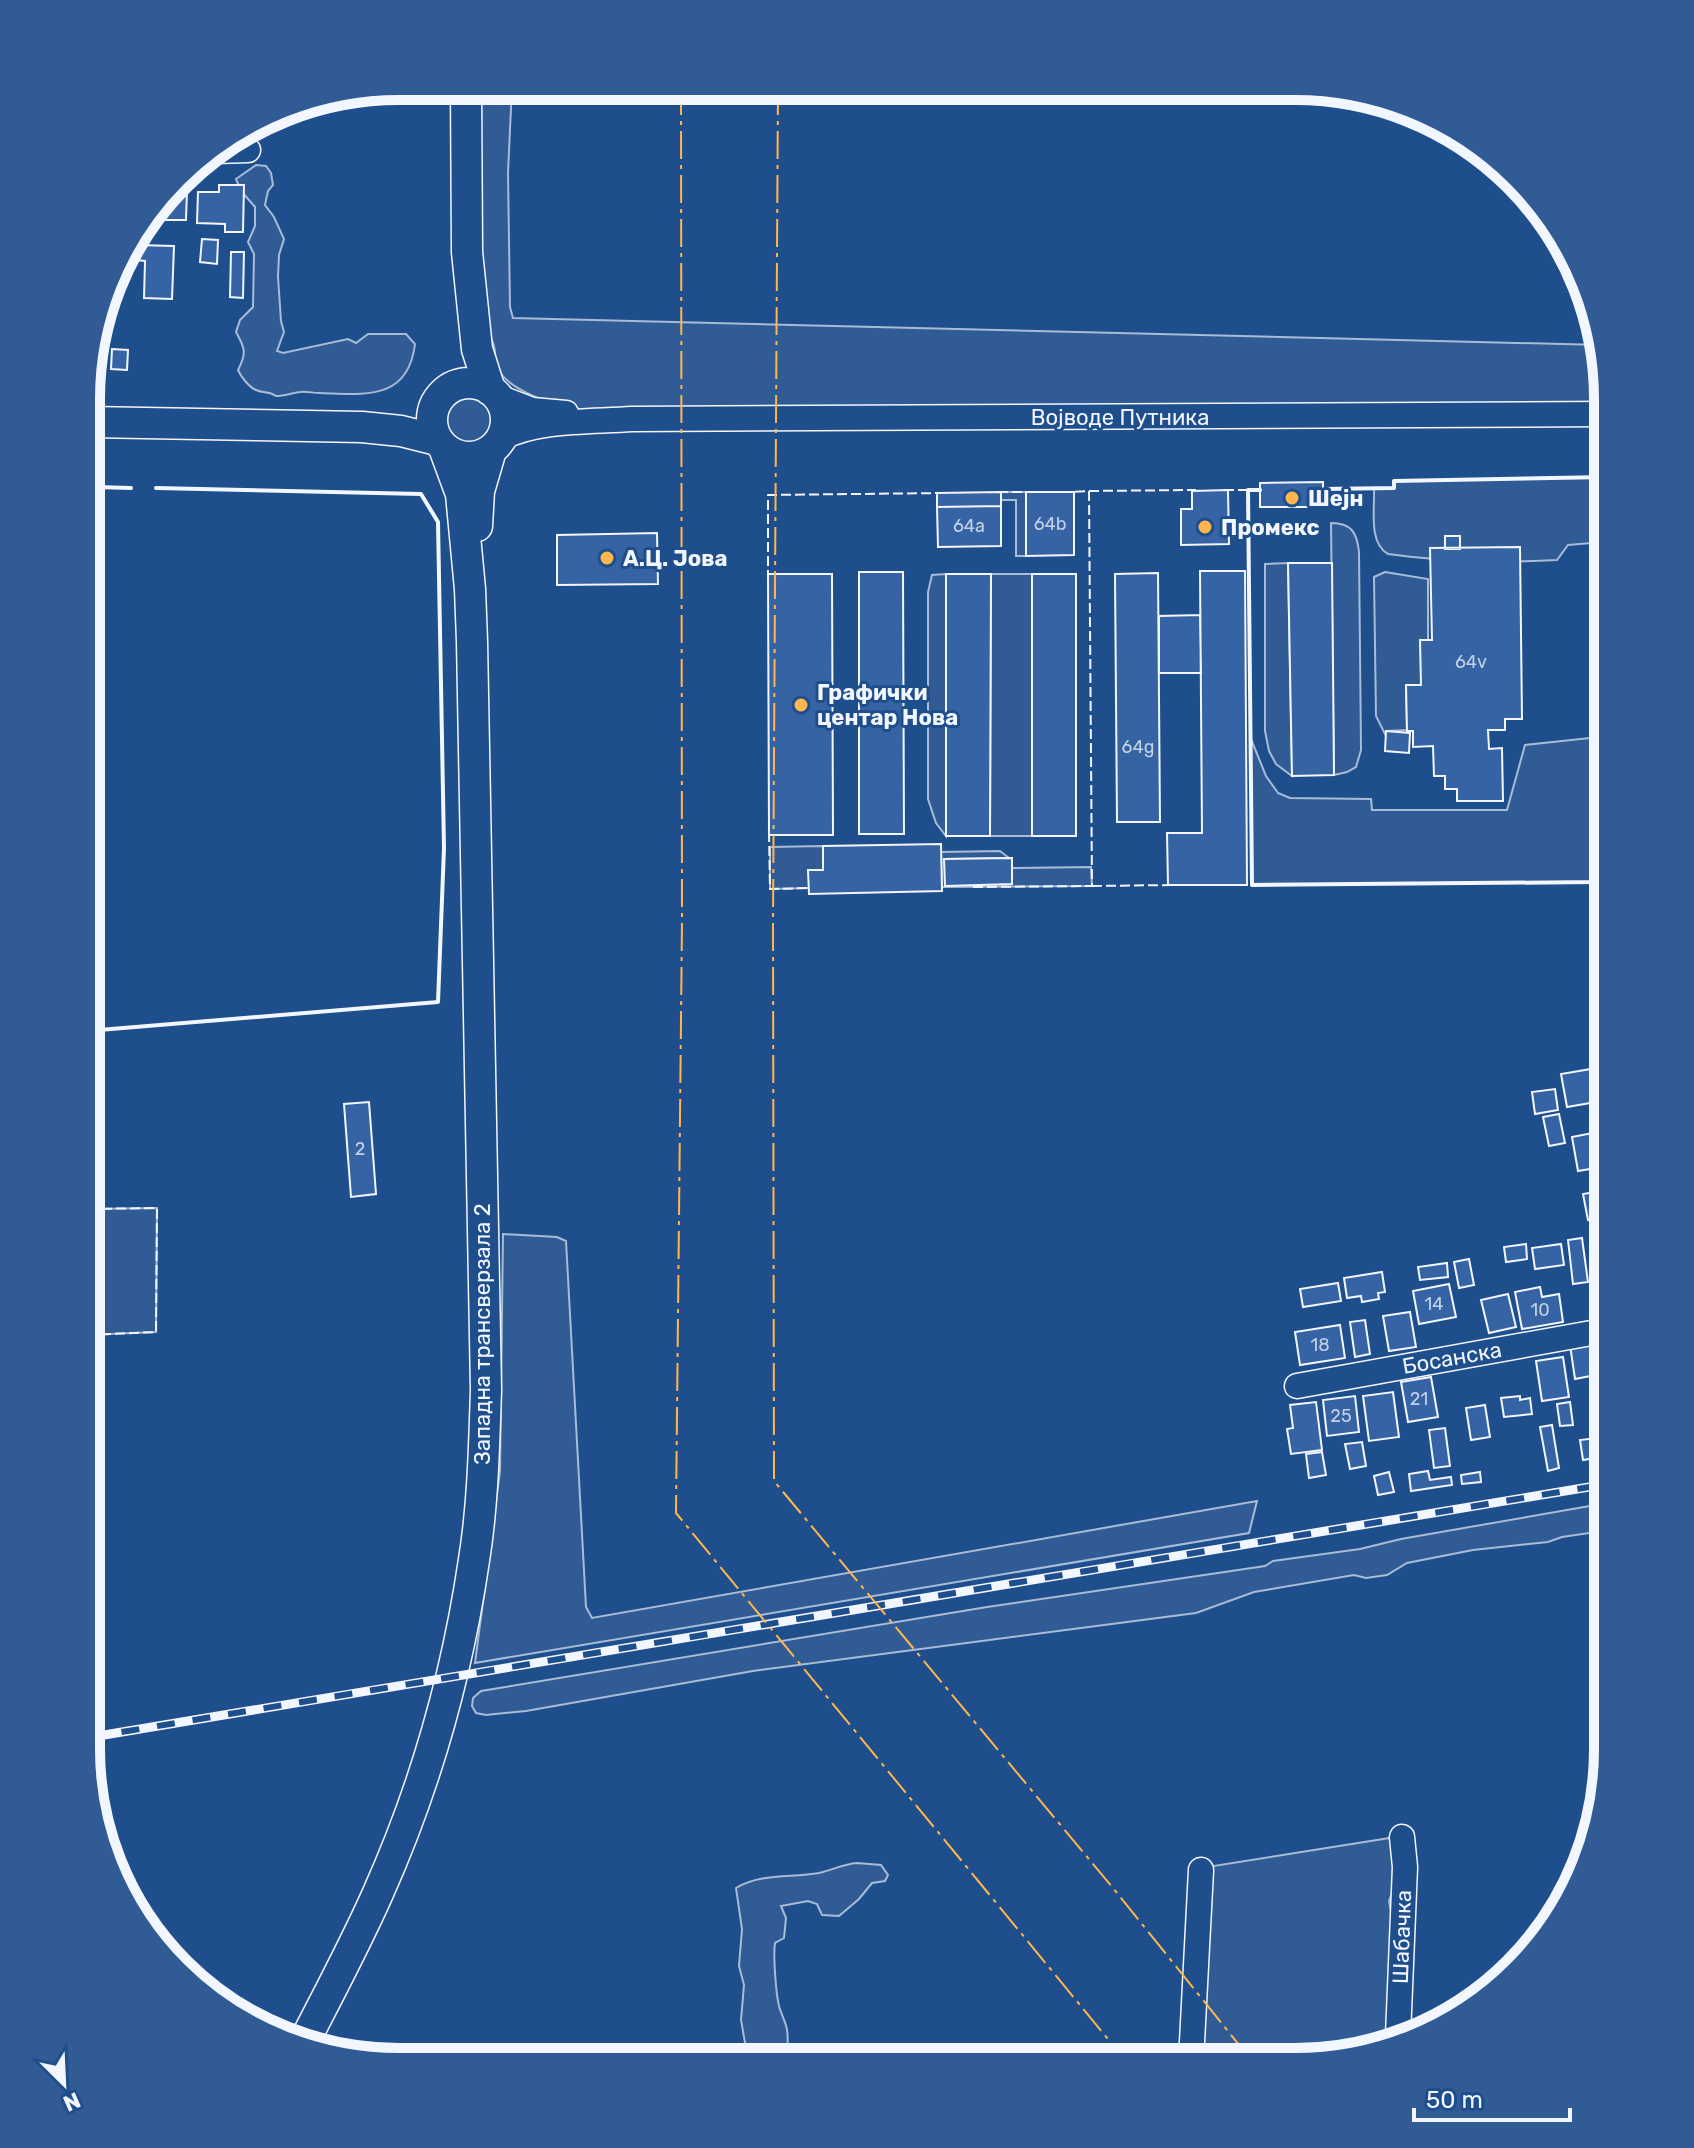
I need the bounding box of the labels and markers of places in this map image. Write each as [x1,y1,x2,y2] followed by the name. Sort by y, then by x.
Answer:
[1308,485,1364,512] place label: Шејн
[1283,489,1301,507] marker: Шејн
[1221,514,1320,541] place label: Промекс
[1196,518,1214,536] marker: Промекс
[623,545,728,572] place label: А.Ц. Јова
[598,549,616,567] marker: А.Ц. Јова
[817,679,958,731] place label: Графички центар Нова
[792,696,810,714] marker: Графички центар Нова

